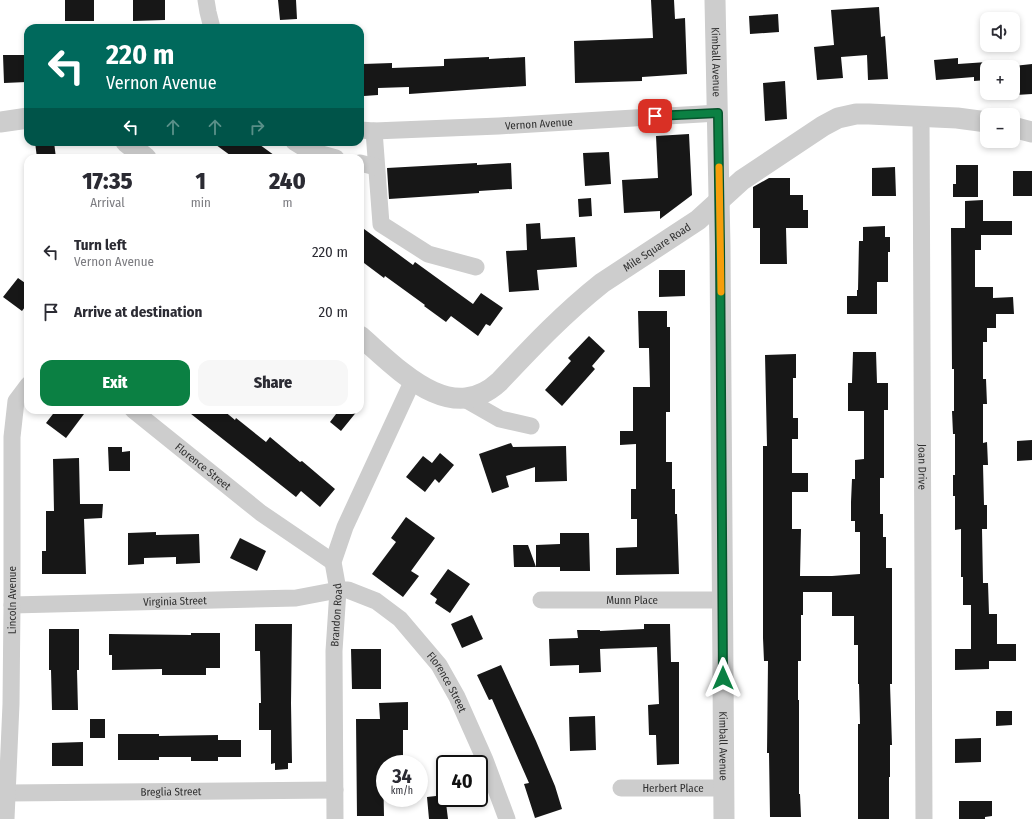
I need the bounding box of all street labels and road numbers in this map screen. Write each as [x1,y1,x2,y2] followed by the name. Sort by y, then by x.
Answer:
[709,27,723,97] street label: Kimball Avenue
[505,116,573,133] street label: Vernon Avenue
[621,221,693,274] street label: Mile Square Road
[172,441,234,493] street label: Florence Street
[915,444,929,490] street label: Joan Drive
[6,566,19,634] street label: Lincoln Avenue
[328,582,345,647] street label: Brandon Road
[143,594,207,609] street label: Virginia Street
[606,594,658,607] street label: Munn Place
[424,650,469,715] street label: Florence Street
[716,711,730,781] street label: Kimball Avenue
[642,782,704,795] street label: Herbert Place
[140,785,202,799] street label: Breglia Street

